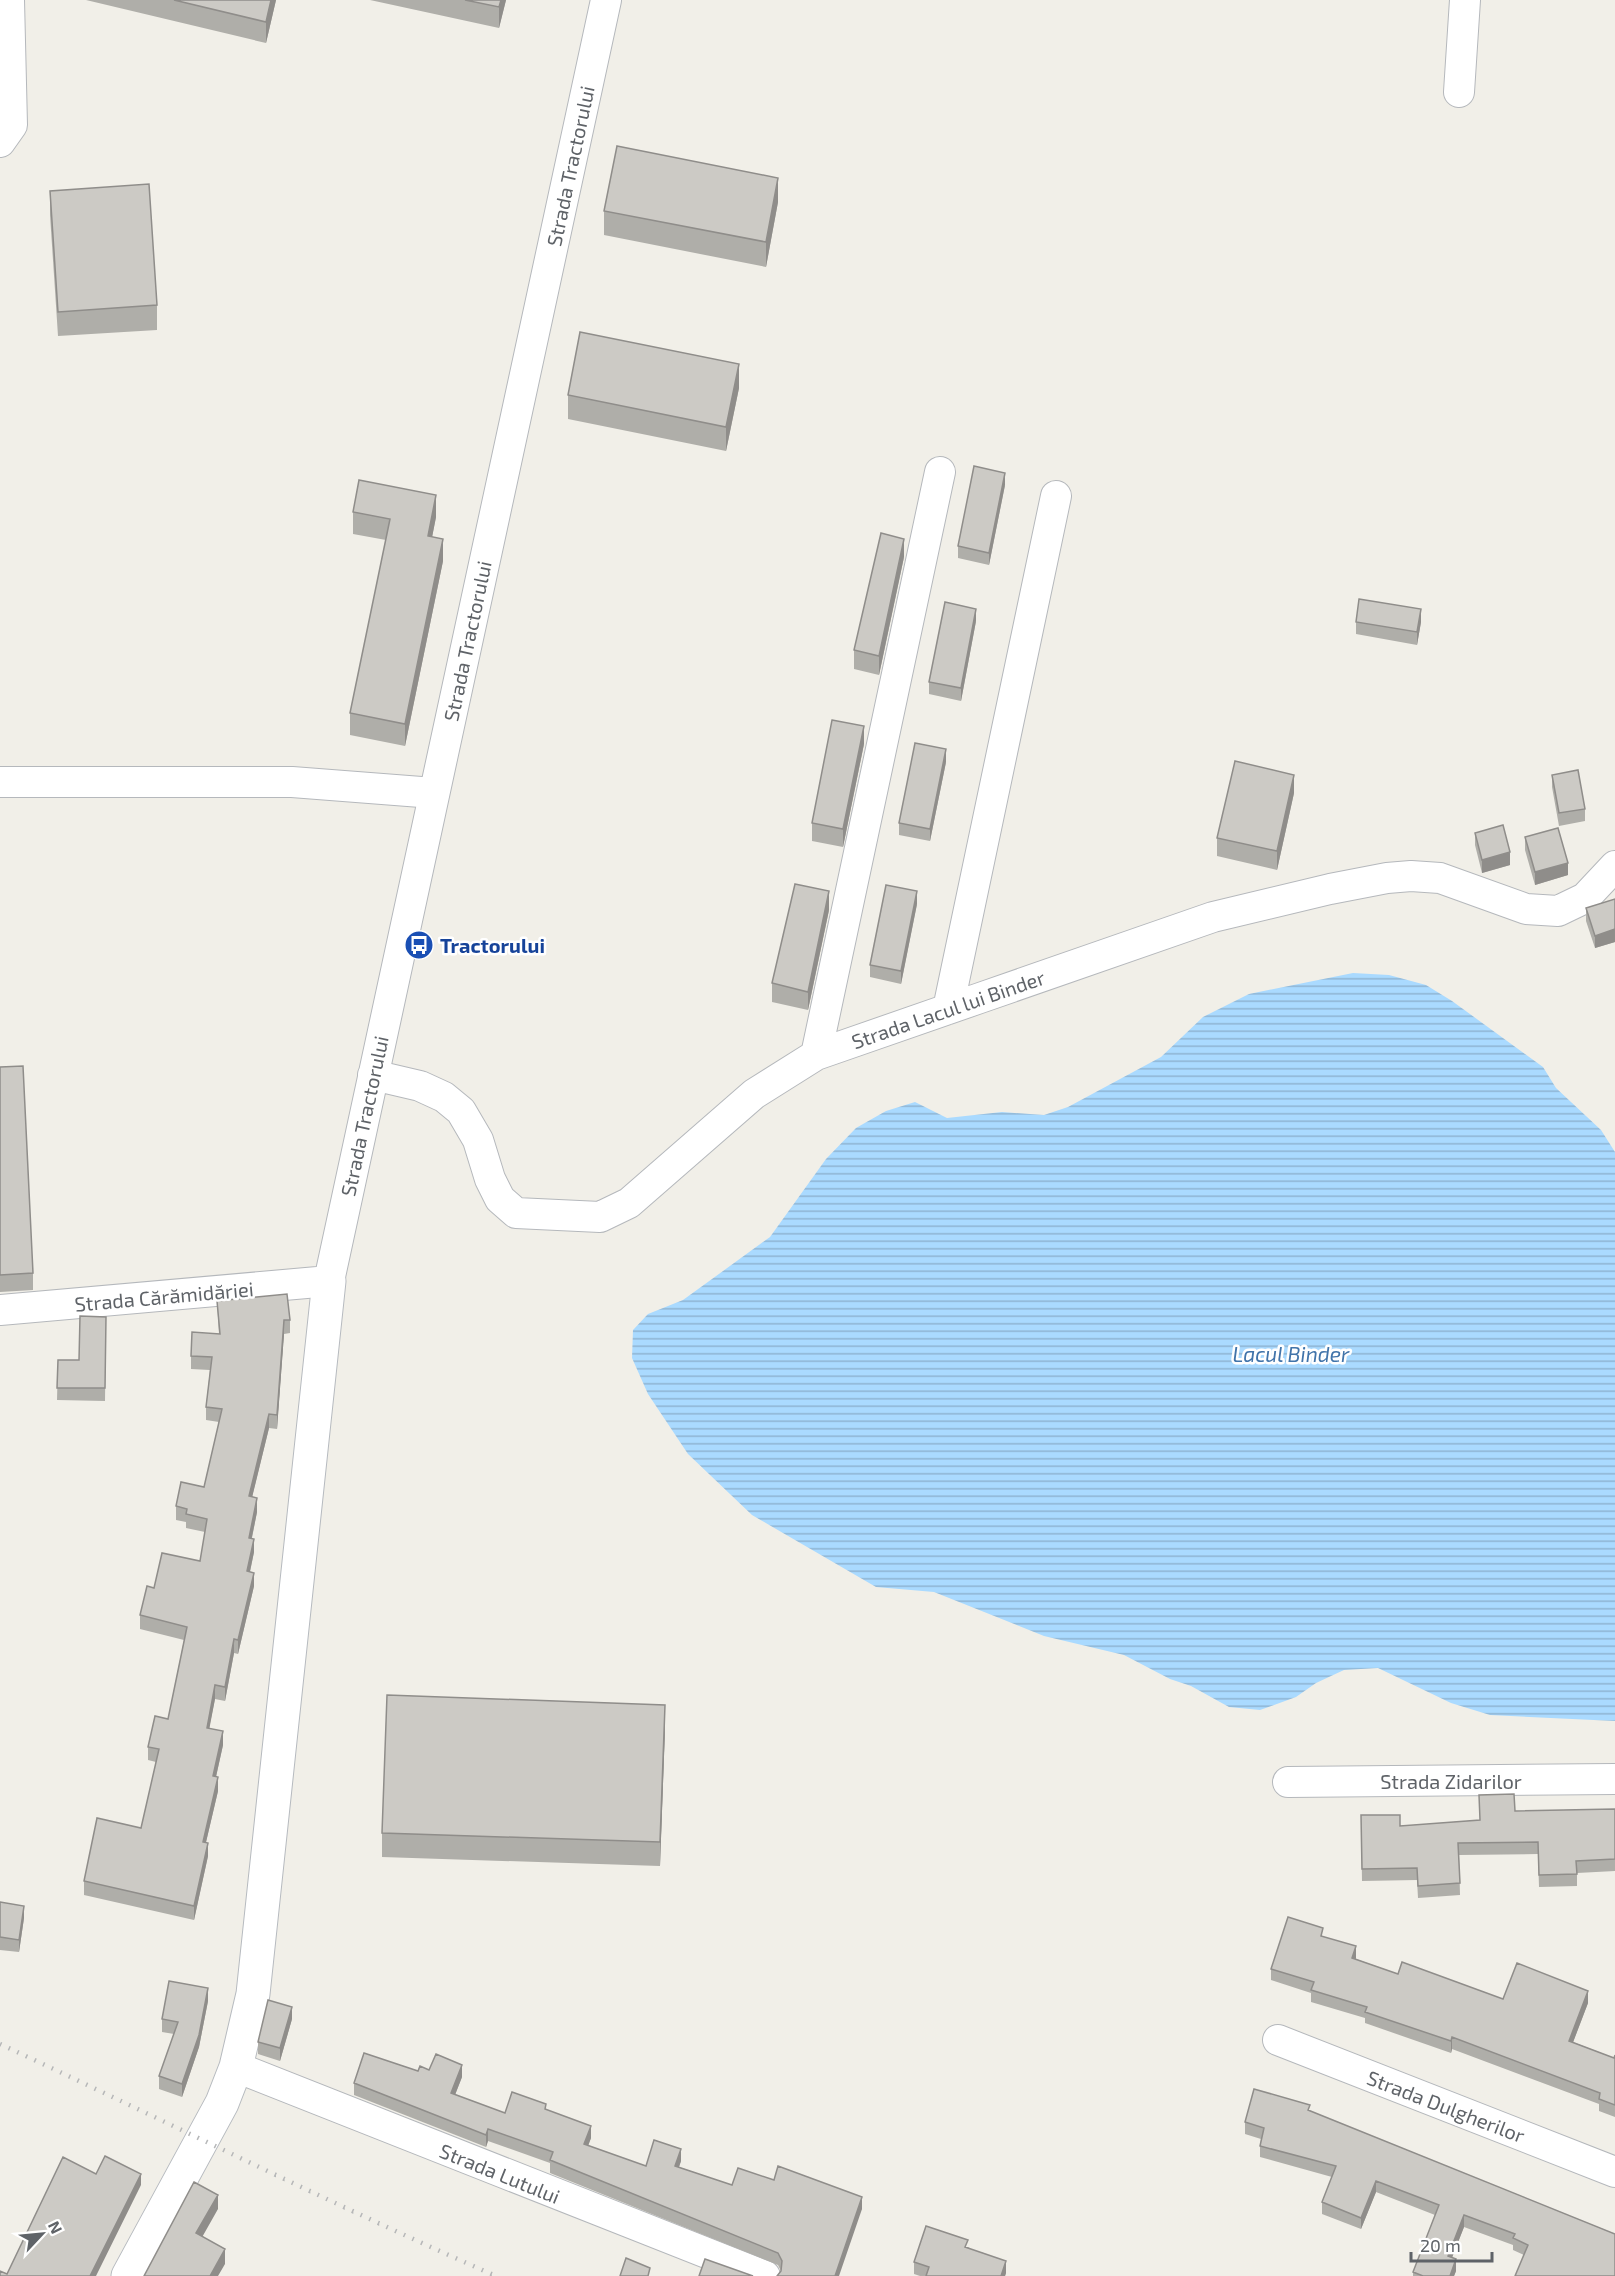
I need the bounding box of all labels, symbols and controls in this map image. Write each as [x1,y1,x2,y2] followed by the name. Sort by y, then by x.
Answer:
[541,84,599,248] street label: Strada Tractorului
[438,559,496,723] street label: Strada Tractorului
[403,929,435,961] bus stop icon: Tractorului
[440,933,545,957] place label: Tractorului
[848,965,1048,1053] street label: Strada Lacul lui Binder
[335,1034,393,1198] street label: Strada Tractorului
[73,1276,255,1316] street label: Strada Cărămidăriei
[1233,1341,1350,1366] water label: Lacul Binder
[1380,1769,1522,1793] street label: Strada Zidarilor
[1364,2065,1528,2147] street label: Strada Dulgherilor
[436,2138,564,2208] street label: Strada Lutului
[12,2204,72,2264] north arrow
[45,2218,67,2237] text: N
[1411,2225,1492,2263] scale bar
[1420,2234,1461,2256] text: 20 m

